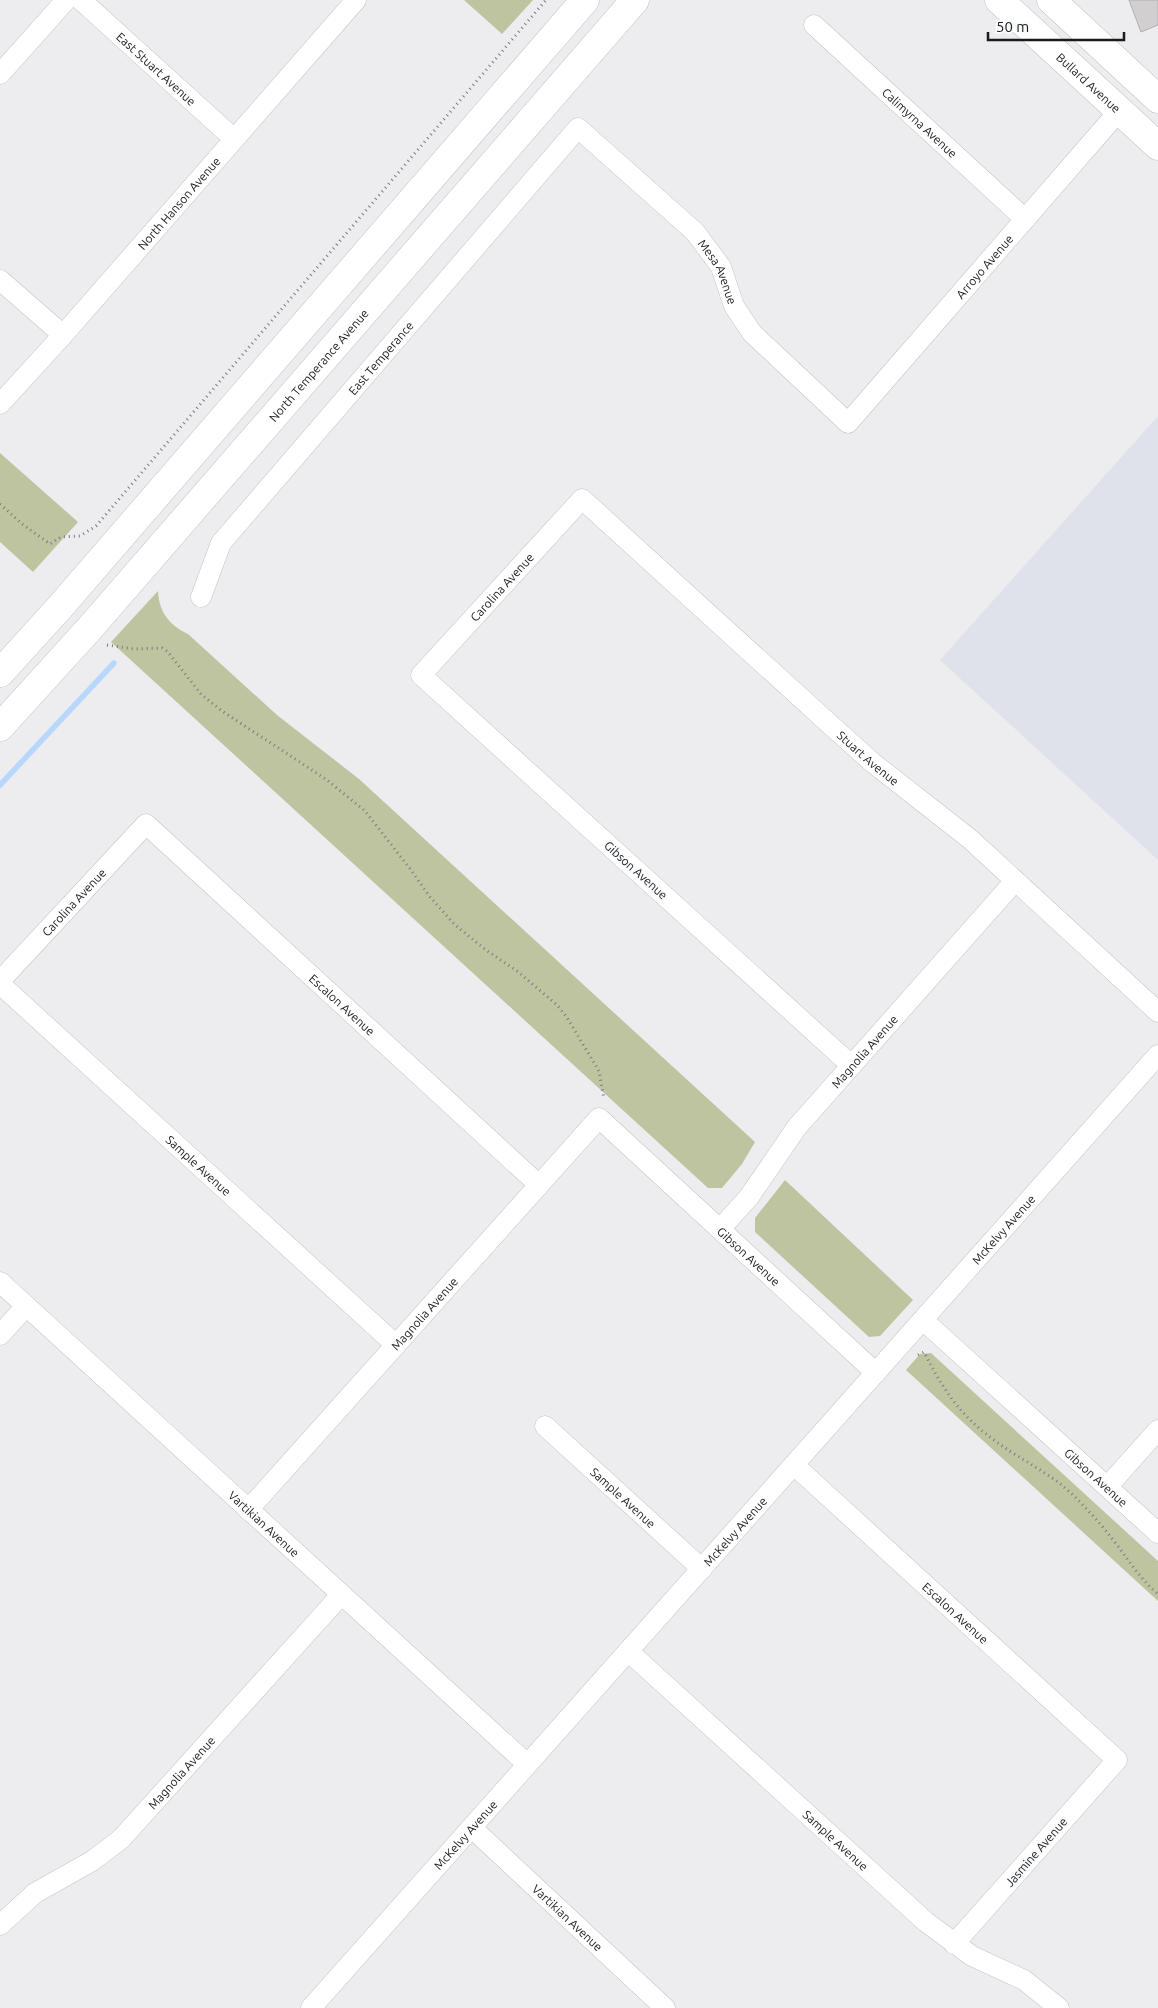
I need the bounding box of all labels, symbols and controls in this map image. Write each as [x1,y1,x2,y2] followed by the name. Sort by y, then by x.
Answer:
[988,10,1124,42] scale bar
[996,18,1029,35] text: 50 m
[114,29,199,108] street label: East Stuart Avenue
[1054,50,1123,115] street label: Bullard Avenue
[880,85,960,160] street label: Calimyrna Avenue
[135,154,222,252] street label: North Hanson Avenue
[953,232,1015,301] street label: Arroyo Avenue
[696,237,739,306] street label: Mesa Avenue
[266,306,370,424] street label: North Temperance Avenue
[345,319,415,397] street label: East Temperance
[467,550,536,623] street label: Carolina Avenue
[835,728,902,787] street label: Stuart Avenue
[602,838,670,902] street label: Gibson Avenue
[39,865,108,938] street label: Carolina Avenue
[307,971,378,1038] street label: Escalon Avenue
[829,1012,900,1090] street label: Magnolia Avenue
[164,1133,234,1198] street label: Sample Avenue
[969,1192,1037,1266] street label: McKelvy Avenue
[715,1224,783,1288] street label: Gibson Avenue
[388,1274,460,1352] street label: Magnolia Avenue
[1062,1445,1130,1509] street label: Gibson Avenue
[588,1465,658,1530] street label: Sample Avenue
[226,1488,302,1559] street label: Vartikian Avenue
[701,1494,769,1568] street label: McKelvy Avenue
[920,1580,991,1646] street label: Escalon Avenue
[145,1733,217,1811] street label: Magnolia Avenue
[431,1797,499,1872] street label: McKelvy Avenue
[801,1807,871,1873] street label: Sample Avenue
[1002,1815,1070,1889] street label: Jasmine Avenue
[530,1882,606,1953] street label: Vartikian Avenue

